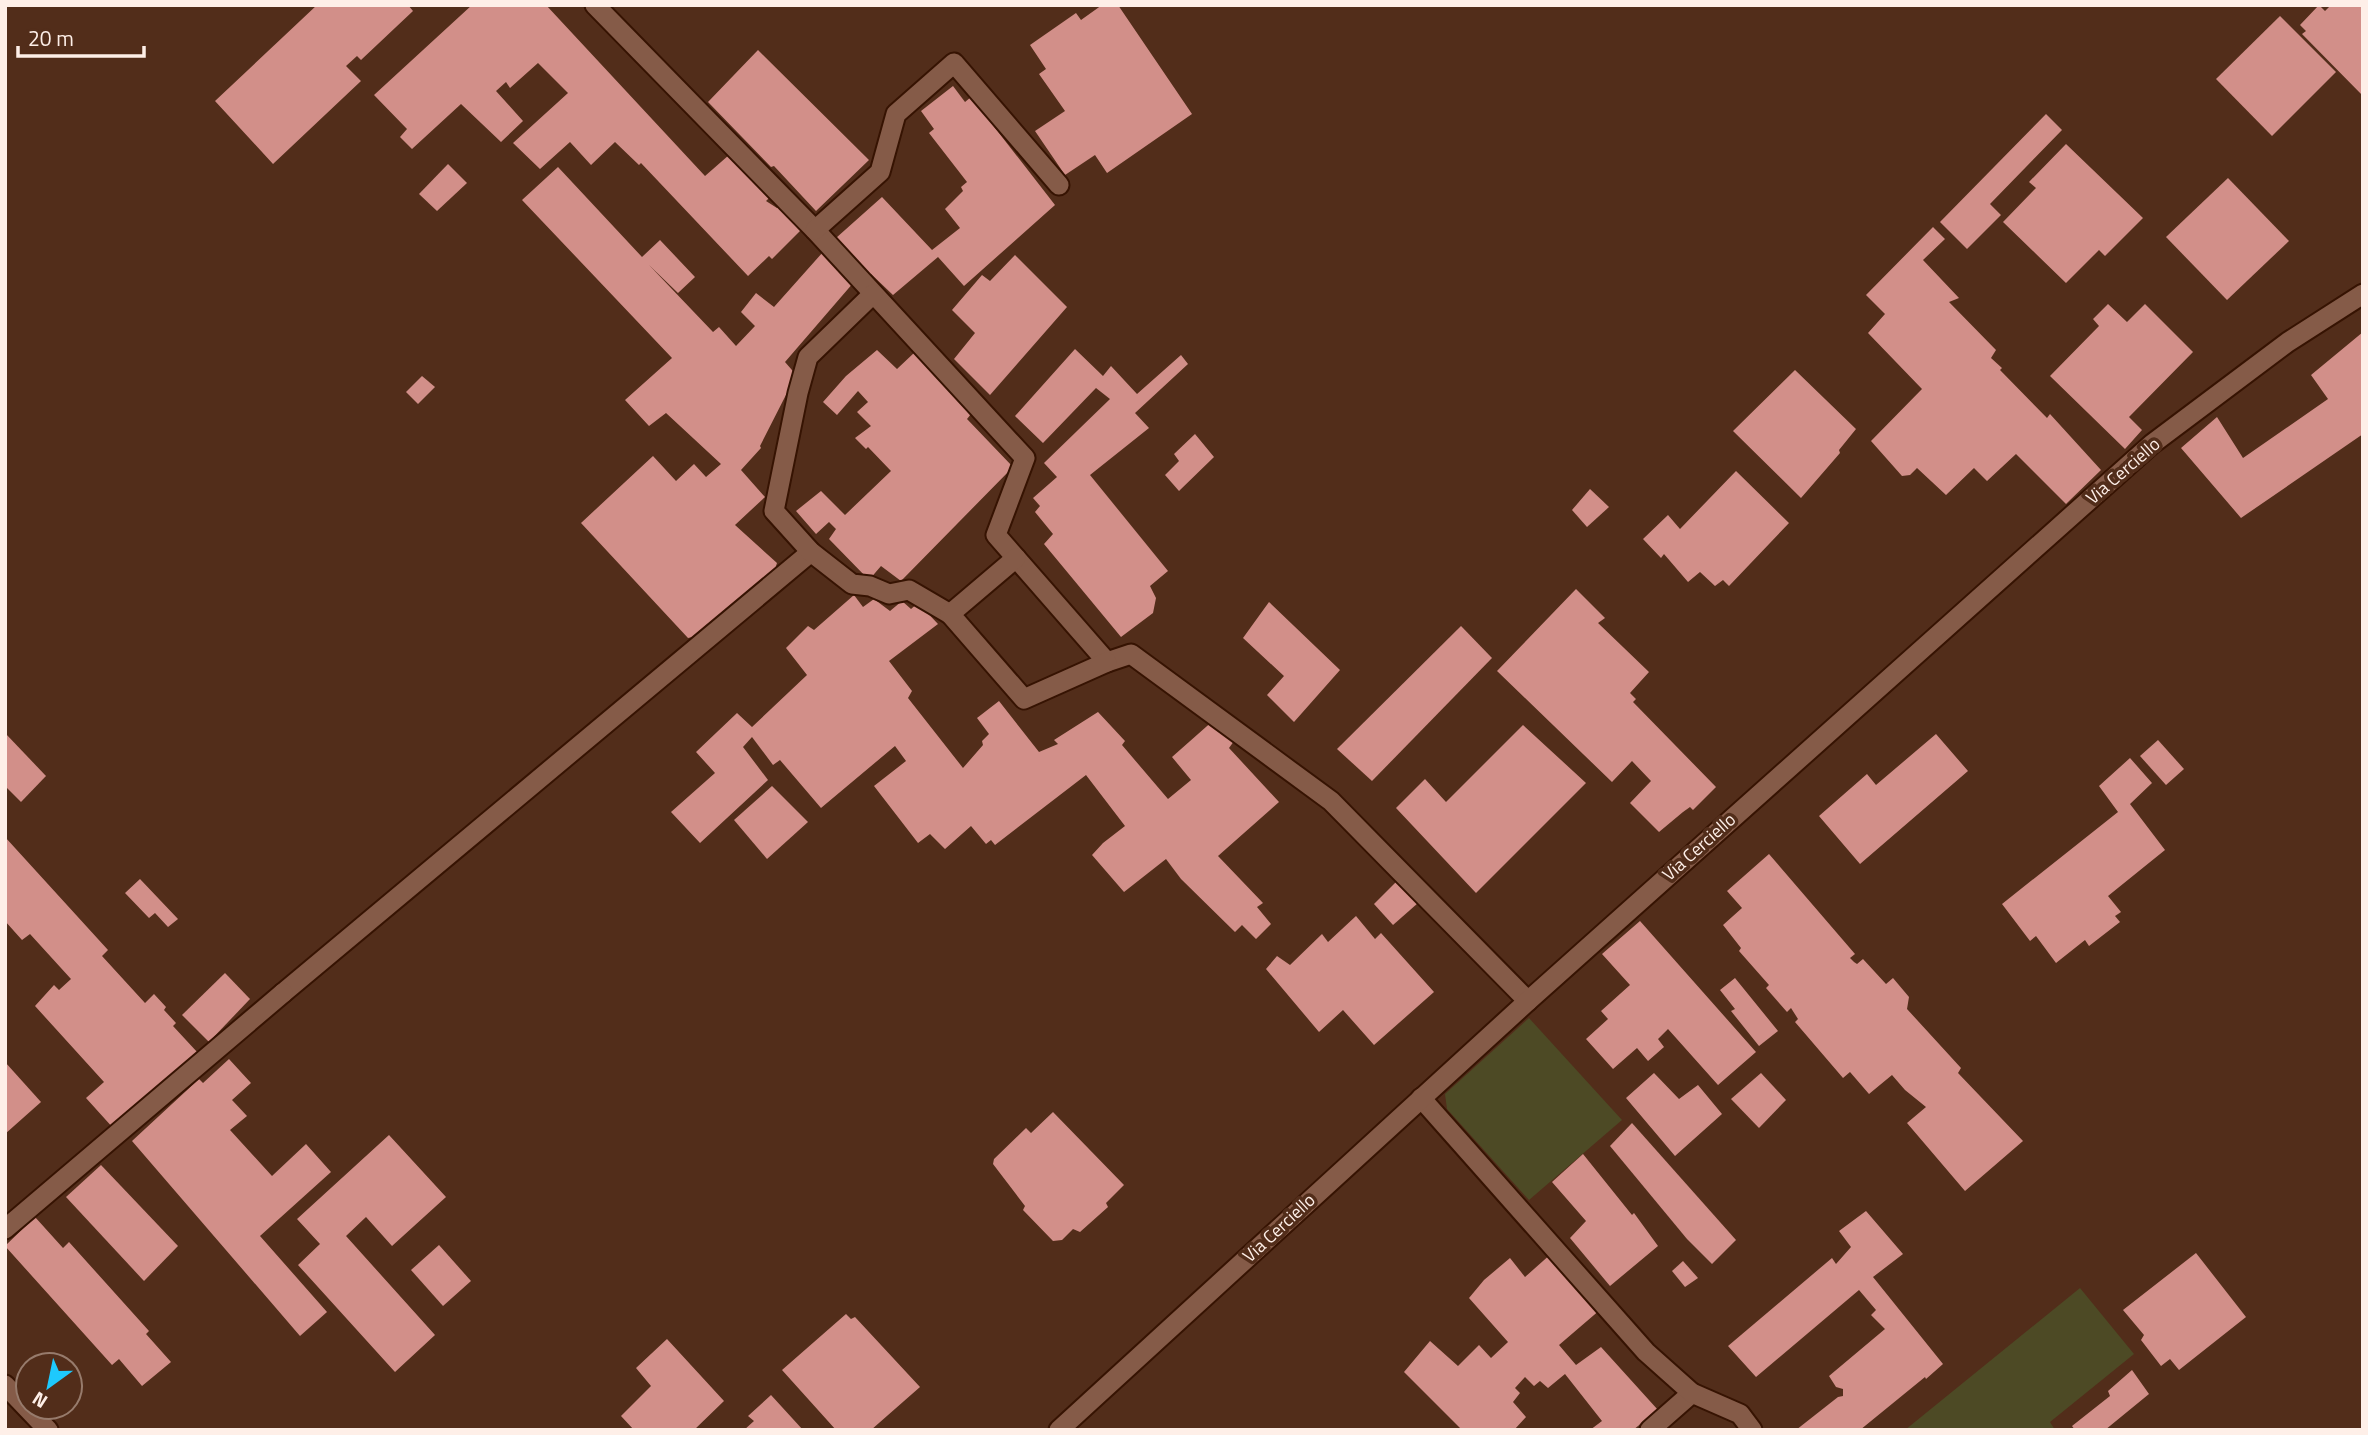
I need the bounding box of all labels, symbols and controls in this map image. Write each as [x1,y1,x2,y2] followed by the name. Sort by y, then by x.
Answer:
[18,14,144,58] scale bar
[28,22,74,54] text: 20 m
[2080,431,2166,511] street label: Via Cerciello
[1656,806,1741,887] street label: Via Cerciello
[1236,1187,1321,1268] street label: Via Cerciello
[14,1351,84,1421] north arrow
[26,1385,53,1416] text: N

